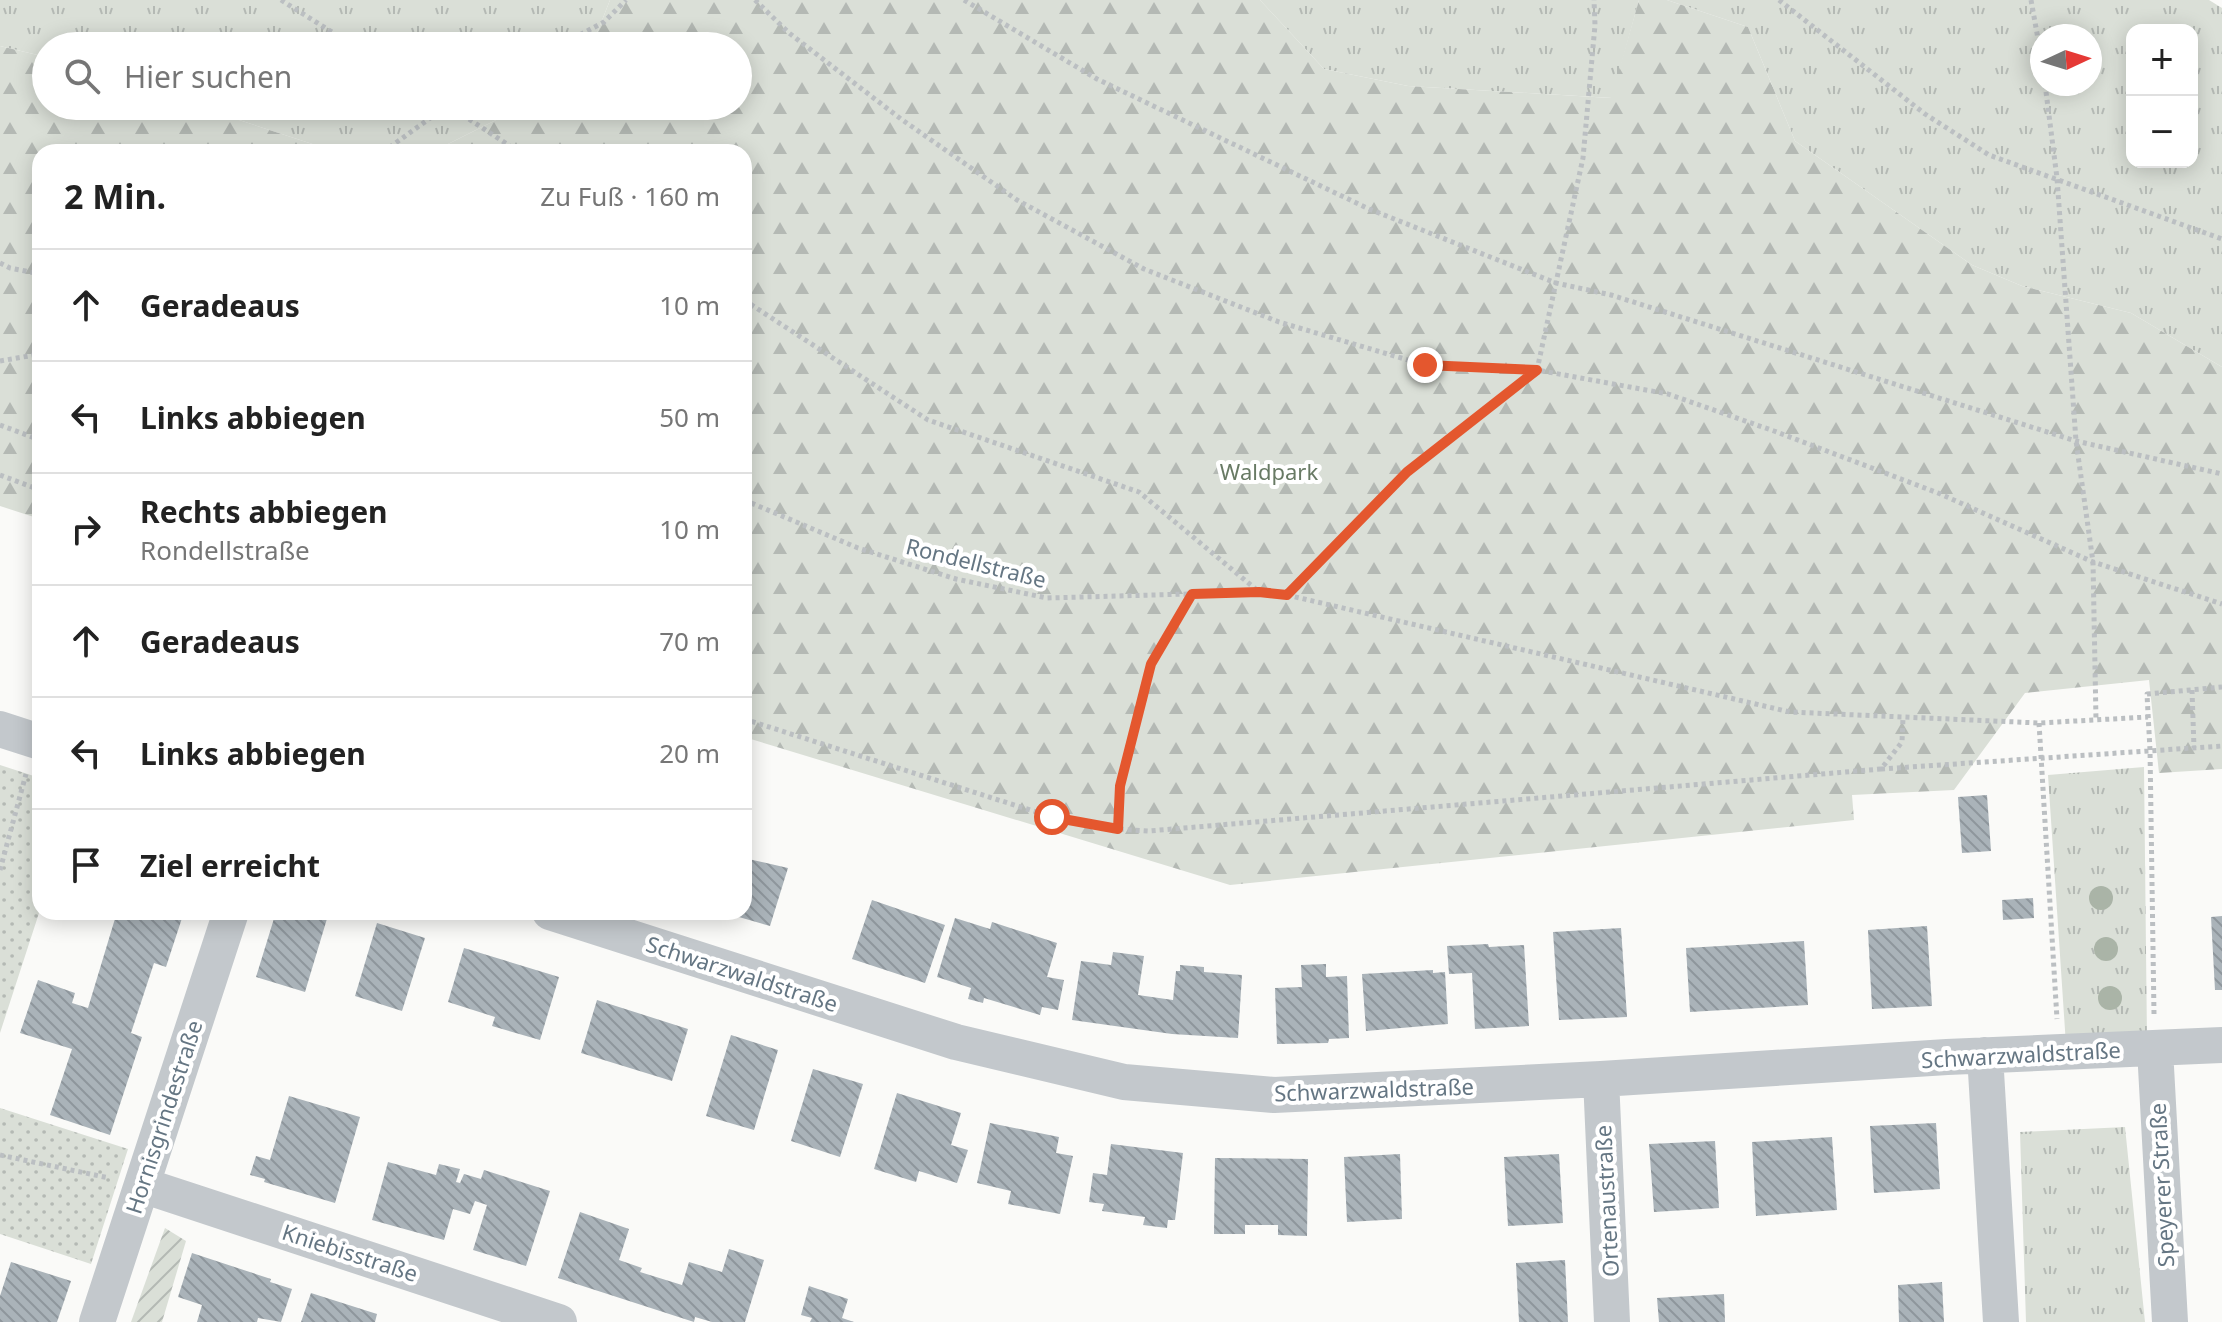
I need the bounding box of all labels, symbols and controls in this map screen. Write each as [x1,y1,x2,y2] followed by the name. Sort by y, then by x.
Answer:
[2030,24,2102,96] north arrow
[2126,24,2198,168] map controls
[2126,24,2198,96] button: +
[32,32,752,120] search box
[60,54,104,98] icon: search
[124,56,292,97] text: Hier suchen
[2126,96,2198,168] button: −
[64,173,166,219] text: 2 Min.
[540,178,720,214] text: Zu Fuß · 160 m
[64,283,108,327] icon: ahead
[140,285,300,326] text: Geradeaus
[659,287,720,323] text: 10 m
[1407,347,1443,383] route end
[64,395,108,439] icon: left
[140,397,366,438] text: Links abbiegen
[659,399,720,435] text: 50 m
[1220,456,1318,486] park label: Waldpark
[140,491,388,532] text: Rechts abbiegen
[64,507,108,551] icon: right
[659,511,720,547] text: 10 m
[903,530,1050,594] street label: Rondellstraße
[140,532,310,568] text: Rondellstraße
[64,619,108,663] icon: ahead
[140,621,300,662] text: Geradeaus
[659,623,720,659] text: 70 m
[64,731,108,775] icon: left
[140,733,366,774] text: Links abbiegen
[659,735,720,771] text: 20 m
[1034,799,1070,835] route start
[64,843,108,887] icon: arrive
[140,845,320,886] text: Ziel erreicht
[643,928,842,1018] street label: Schwarzwaldstraße
[118,1016,209,1217] street label: Hornisgrindestraße
[1920,1034,2122,1074] street label: Schwarzwaldstraße
[1274,1071,1474,1107] street label: Schwarzwaldstraße
[2142,1102,2180,1268] street label: Speyerer Straße
[1587,1124,1625,1278] street label: Ortenaustraße
[279,1216,422,1288] street label: Kniebisstraße

